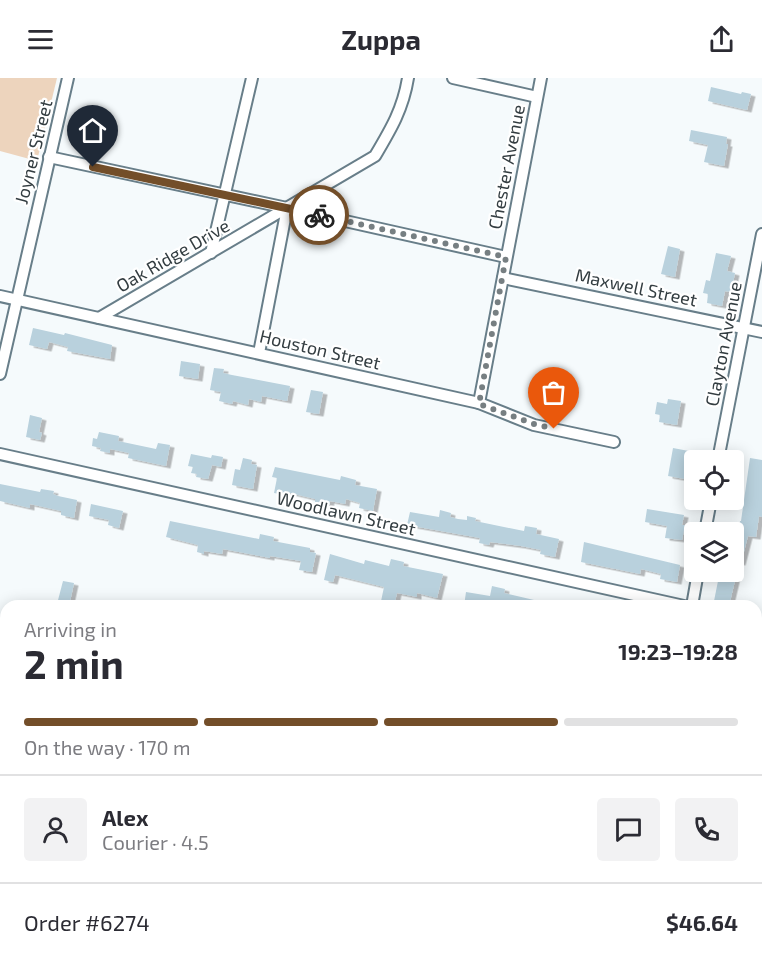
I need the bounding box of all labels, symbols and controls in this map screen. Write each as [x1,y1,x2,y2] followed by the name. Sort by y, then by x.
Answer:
[24,23,57,56] icon: menu
[341,23,421,55] text: Zuppa
[705,23,738,56] icon: share
[9,97,57,206] street label: Joyner Street
[483,102,529,231] street label: Chester Avenue
[67,105,118,167] pin
[76,114,109,147] icon: home
[289,185,349,245] courier
[303,199,336,232] icon: bike
[112,214,233,296] street label: Oak Ridge Drive
[573,263,699,311] street label: Maxwell Street
[700,280,746,408] street label: Clayton Avenue
[258,324,383,374] street label: Houston Street
[528,367,579,429] pin
[537,376,570,409] icon: bag
[684,450,744,582] map controls
[684,450,744,510] button: locate
[275,486,418,540] street label: Woodlawn Street
[684,522,744,582] button: layers
[24,617,117,641] text: Arriving in
[618,638,738,664] text: 19:23–19:28
[24,640,124,687] text: 2 min
[24,735,191,759] text: On the way · 170 m
[24,798,87,861] button: person
[597,798,660,861] button: chat
[675,798,738,861] button: phone
[102,804,148,830] text: Alex
[102,830,209,854] text: Courier · 4.5
[24,909,150,935] text: Order #6274
[666,909,738,935] text: $46.64

